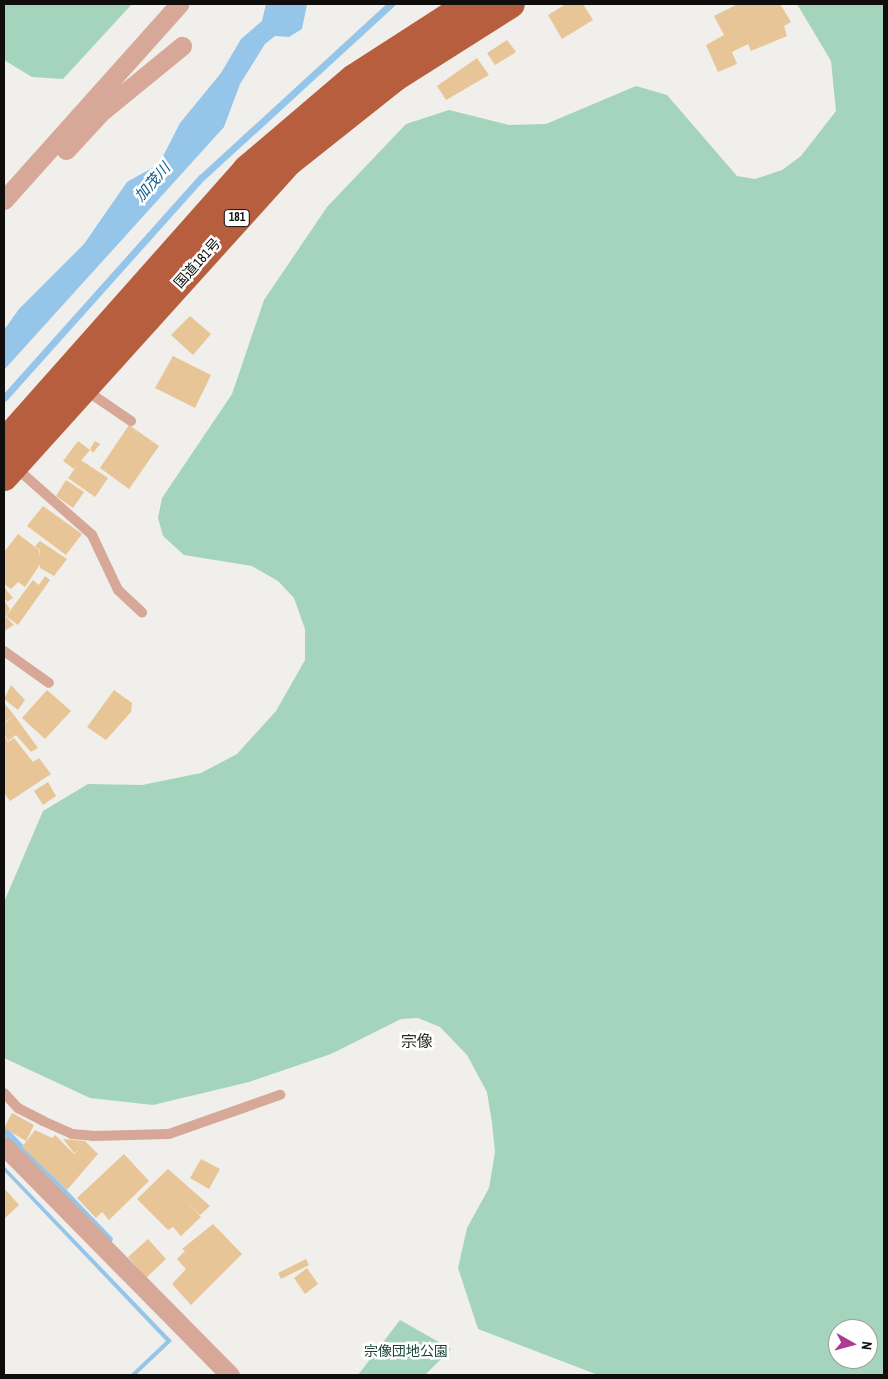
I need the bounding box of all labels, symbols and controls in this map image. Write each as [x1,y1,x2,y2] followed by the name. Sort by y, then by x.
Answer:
[130,159,174,205] water label: 加茂川
[223,208,251,228] road number: 181
[170,235,224,291] street label: 国道181号
[401,1031,433,1051] district label: 宗像
[828,1319,878,1369] north arrow
[857,1340,876,1351] text: N
[364,1343,448,1359] park label: 宗像団地公園

